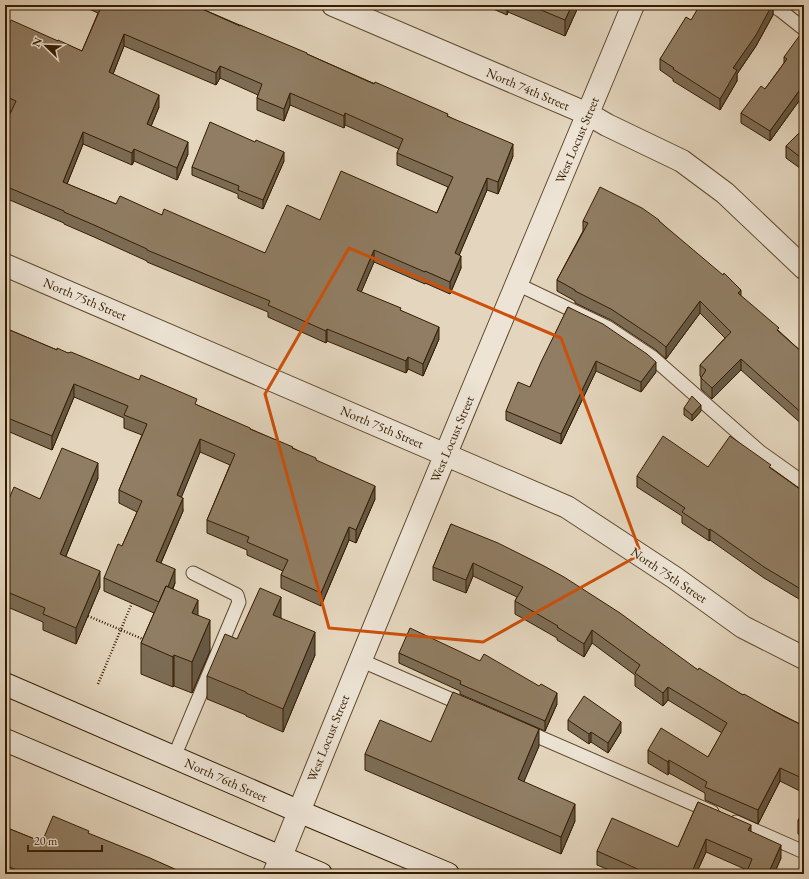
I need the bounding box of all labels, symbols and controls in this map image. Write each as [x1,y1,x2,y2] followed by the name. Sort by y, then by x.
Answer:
[26,26,66,66] north arrow
[29,35,45,49] text: N
[484,64,572,114] street label: North 74th Street
[551,94,603,186] street label: West Locust Street
[41,274,129,324] street label: North 75th Street
[426,393,478,485] street label: West Locust Street
[338,402,426,452] street label: North 75th Street
[627,543,711,607] street label: North 75th Street
[303,692,353,784] street label: West Locust Street
[182,754,270,806] street label: North 76th Street
[28,827,102,853] scale bar
[34,833,58,849] text: 20 m

